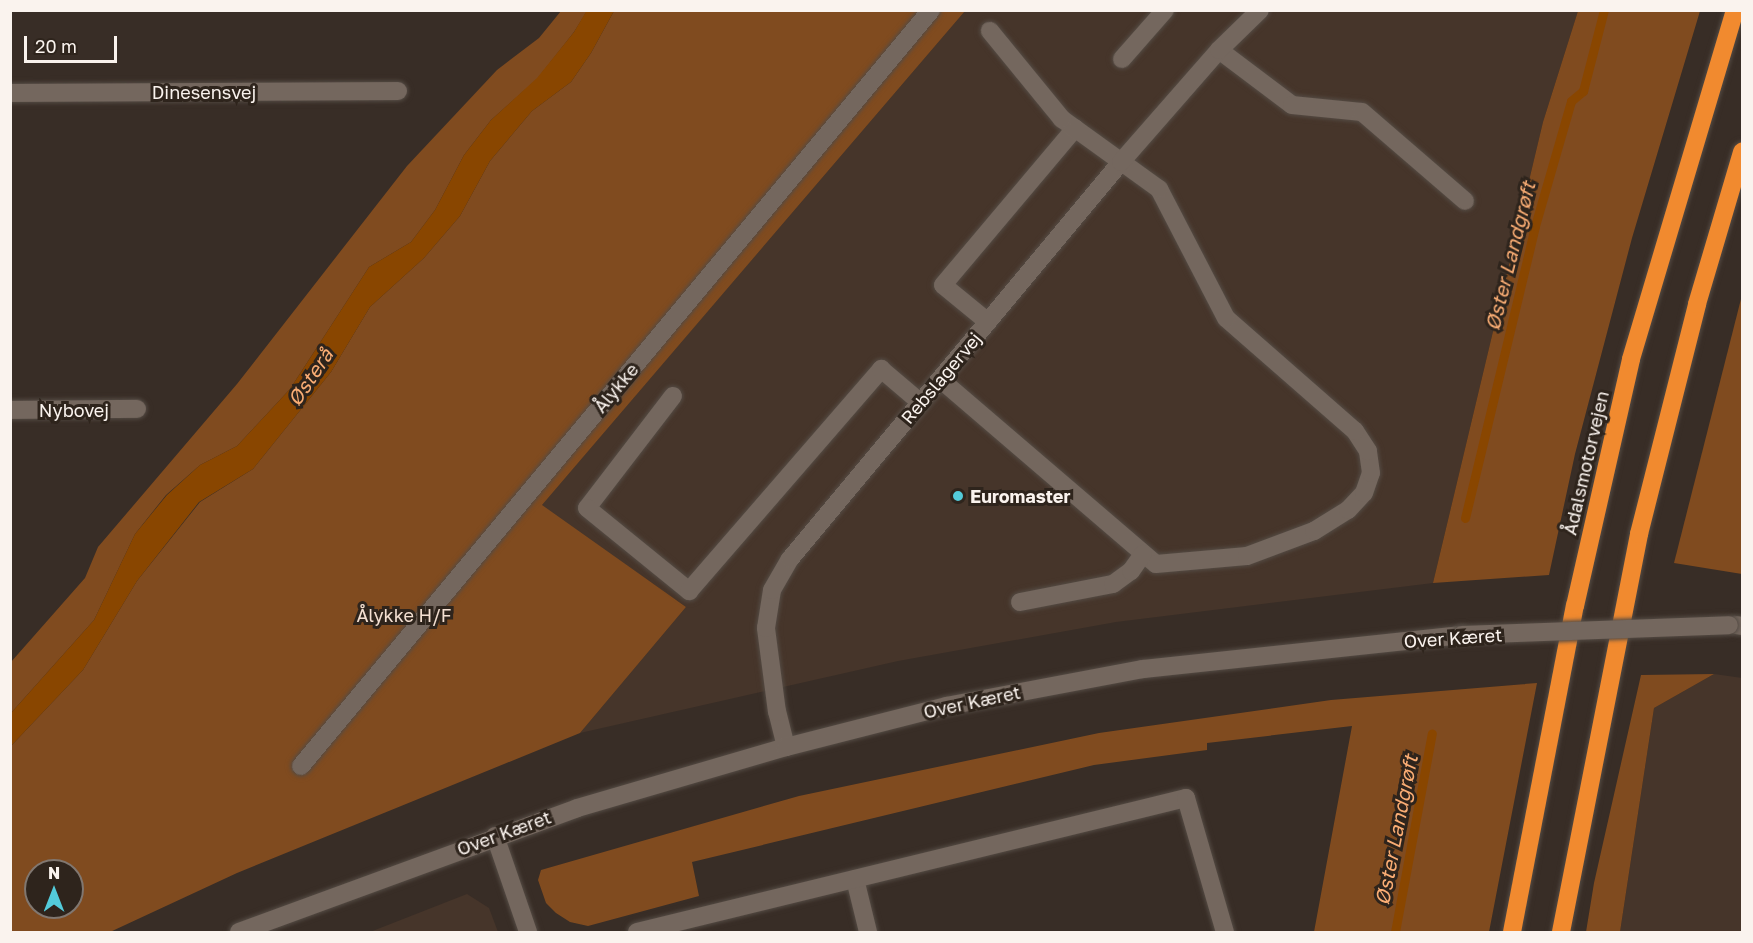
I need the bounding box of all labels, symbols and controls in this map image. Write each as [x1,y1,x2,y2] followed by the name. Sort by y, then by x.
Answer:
[27,24,120,62] scale bar
[35,35,77,57] text: 20 m
[152,81,256,103] street label: Dinesensvej
[1480,179,1540,333] water label: Øster Landgrøft
[896,328,986,428] street label: Rebslagervej
[282,344,338,410] water label: Østerå
[589,359,643,417] street label: Ålykke
[1559,389,1613,537] street label: Ådalsmotorvejen
[39,399,109,421] street label: Nybovej
[970,485,1071,507] place label: Euromaster
[951,489,965,503] marker: Euromaster
[356,604,452,626] park label: Ålykke H/F
[1403,624,1503,652] street label: Over Kæret
[922,681,1022,723] street label: Over Kæret
[1370,753,1422,907] water label: Øster Landgrøft
[454,806,554,860] street label: Over Kæret
[24,859,84,919] north arrow
[48,863,60,883] text: N

